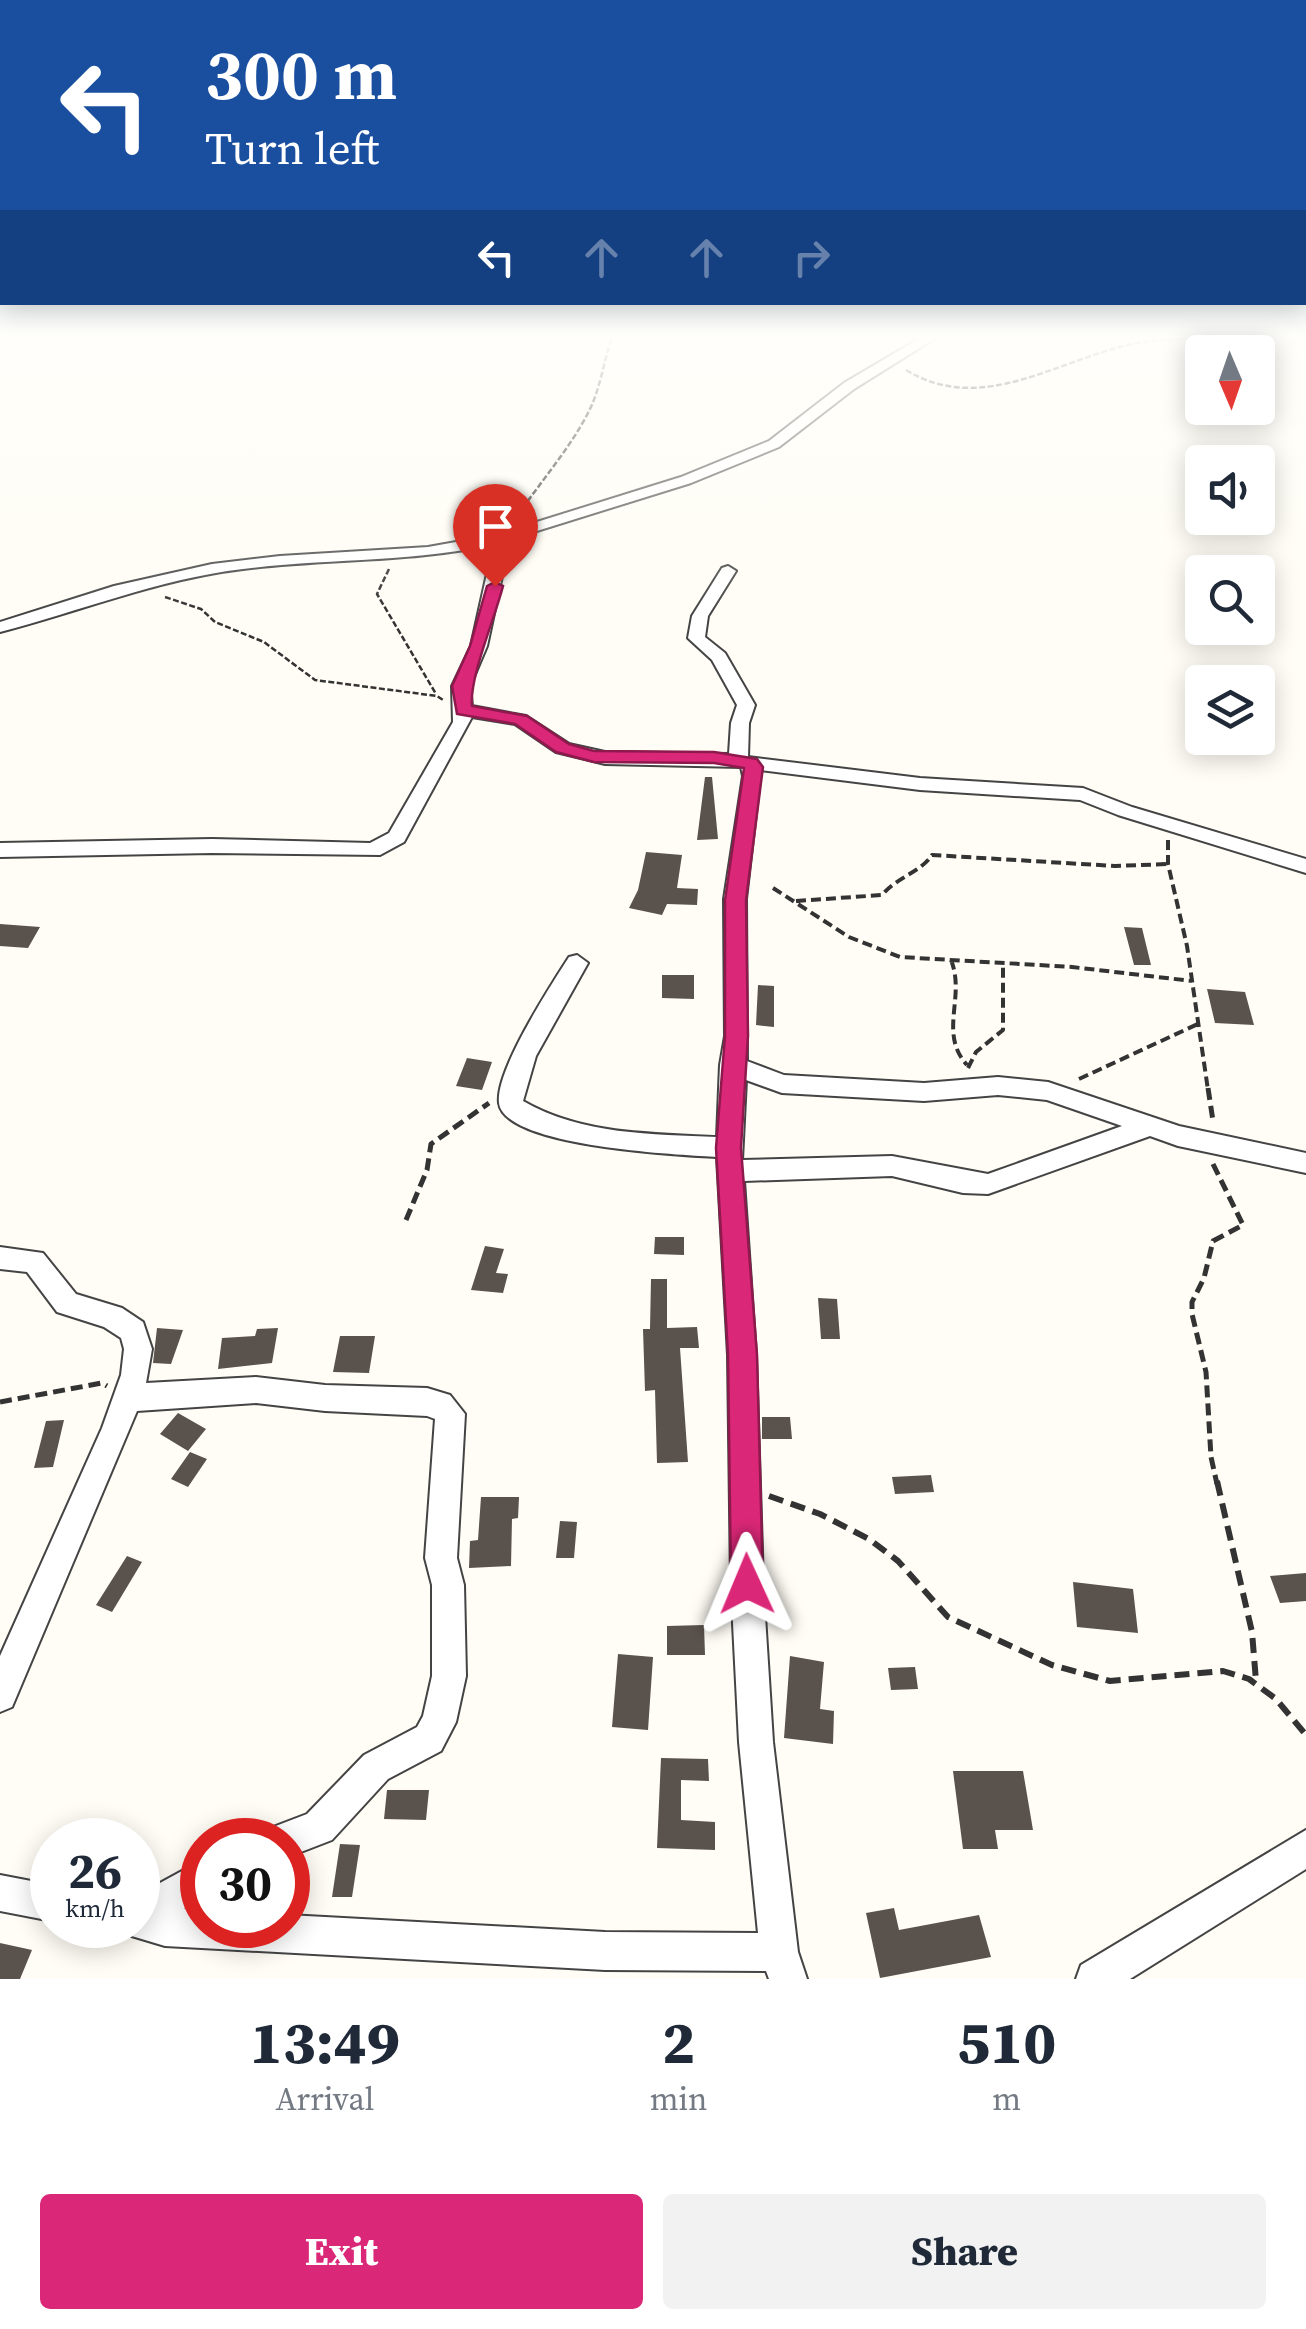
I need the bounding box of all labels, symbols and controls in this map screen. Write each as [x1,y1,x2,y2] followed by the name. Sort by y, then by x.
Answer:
[205,26,397,122] text: 300 m
[40,40,170,170] icon: left
[205,117,379,179] text: Turn left
[469,230,524,285] icon: left
[574,230,629,285] icon: ahead
[679,230,734,285] icon: ahead
[784,230,839,285] icon: right
[1185,335,1275,425] north arrow
[1185,335,1275,755] map controls
[1185,445,1275,535] button: sound
[453,484,538,587] pin
[468,499,523,554] icon: arrive
[1185,555,1275,645] button: search
[1185,665,1275,755] button: layers
[695,1532,799,1636] position arrow
[180,1818,310,1948] speed limit sign: 30
[68,1836,122,1905] text: 26
[65,1891,125,1925] text: km/h
[250,2001,400,2083] text: 13:49
[662,2001,695,2083] text: 2
[957,2001,1056,2083] text: 510
[275,2077,374,2121] text: Arrival
[650,2077,707,2121] text: min
[992,2077,1021,2121] text: m
[40,2194,643,2309] button: Exit
[663,2194,1266,2309] button: Share

